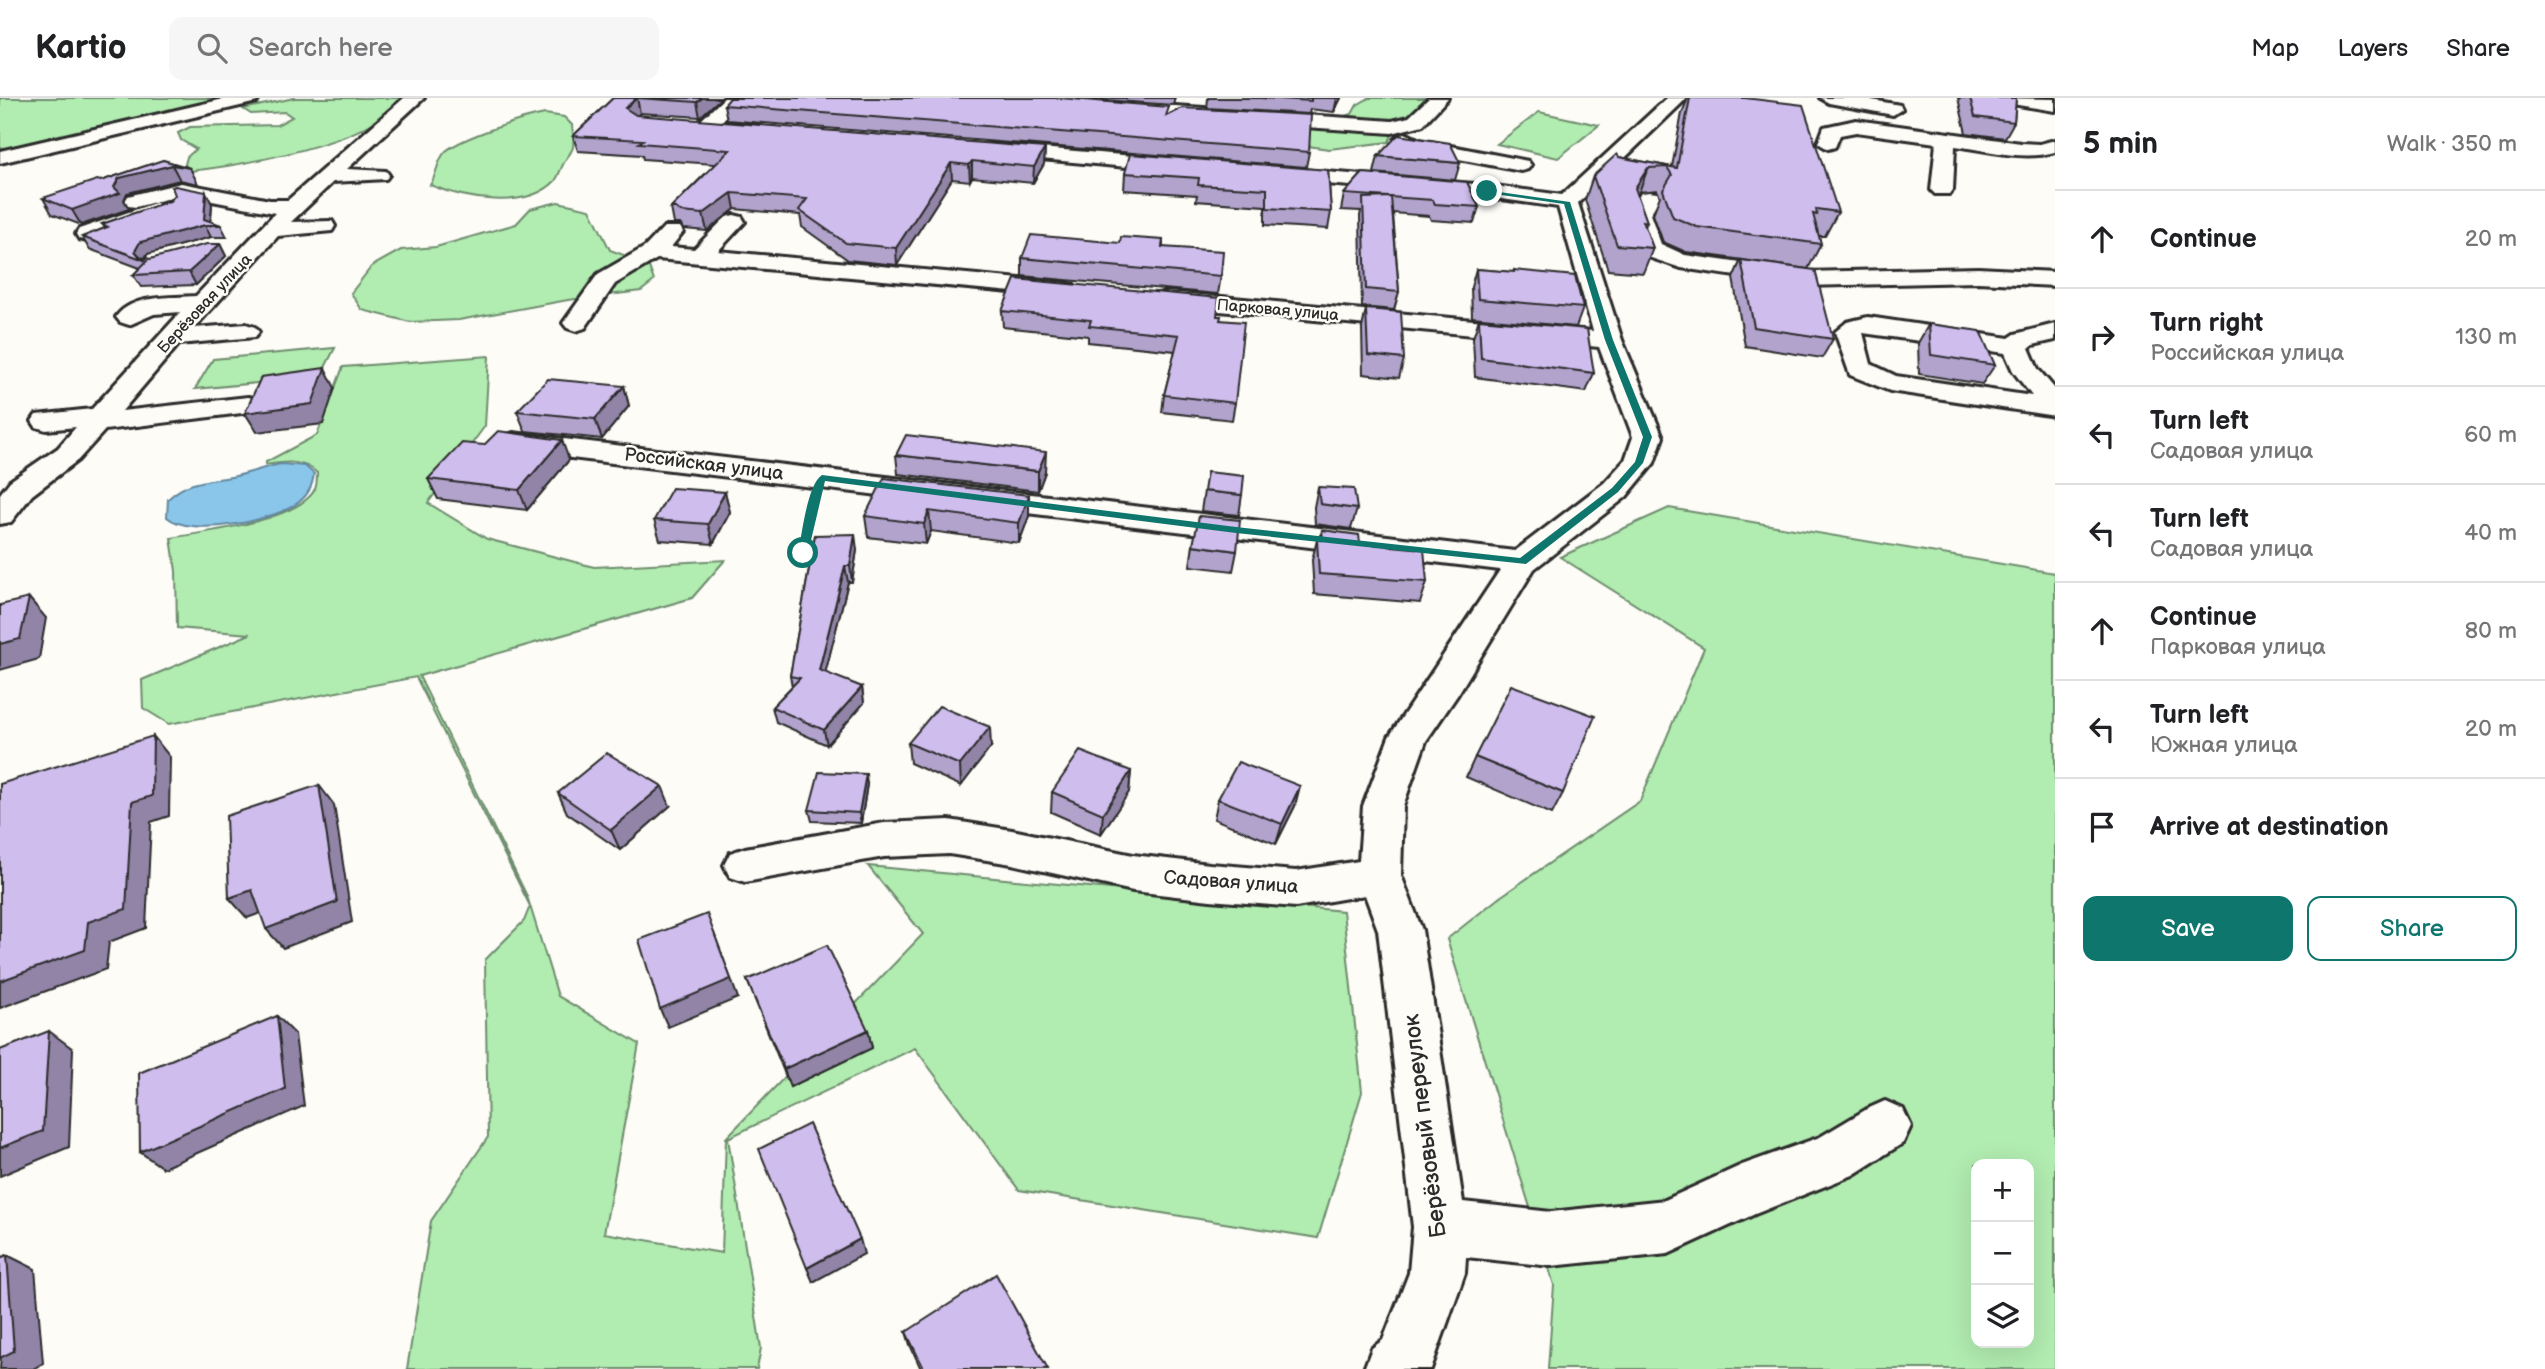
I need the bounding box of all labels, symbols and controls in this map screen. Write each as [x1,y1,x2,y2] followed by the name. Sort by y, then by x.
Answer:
[169,17,659,80] search box
[35,28,127,68] text: Kartio
[193,29,231,67] icon: search
[249,33,393,64] text: Search here
[2251,34,2299,63] text: Map
[2337,34,2408,63] text: Layers
[2446,34,2510,63] text: Share
[2083,126,2158,162] text: 5 min
[2387,130,2517,158] text: Walk · 350 m
[1471,175,1502,206] route end
[2083,220,2121,258] icon: ahead
[2150,224,2257,255] text: Continue
[2465,225,2517,253] text: 20 m
[154,250,256,358] street label: Берёзовая улица
[1216,296,1340,325] street label: Парковая улица
[2150,308,2263,339] text: Turn right
[2083,318,2121,356] icon: right
[2455,323,2517,351] text: 130 m
[2150,339,2344,367] text: Российская улица
[2150,406,2249,437] text: Turn left
[2083,416,2121,454] icon: left
[2464,421,2517,449] text: 60 m
[2150,437,2313,465] text: Садовая улица
[623,443,785,486] street label: Российская улица
[2150,504,2249,535] text: Turn left
[2083,514,2121,552] icon: left
[2464,519,2517,547] text: 40 m
[2150,535,2313,563] text: Садовая улица
[787,537,818,568] route start
[2150,602,2257,633] text: Continue
[2083,612,2121,650] icon: ahead
[2465,617,2517,645] text: 80 m
[2150,633,2326,661] text: Парковая улица
[2150,700,2249,731] text: Turn left
[2083,710,2121,748] icon: left
[2465,715,2517,743] text: 20 m
[2150,731,2298,759] text: Южная улица
[2083,808,2121,846] icon: arrive
[2150,812,2389,843] text: Arrive at destination
[1163,866,1299,899] street label: Садовая улица
[2083,896,2293,961] button: Save
[2307,896,2517,961] button: Share
[1397,1012,1453,1239] street label: Берёзовый переулок
[1971,1159,2034,1348] map controls
[1971,1159,2034,1222] button: +
[1971,1222,2034,1285] button: −
[1971,1285,2034,1348] button: layers

